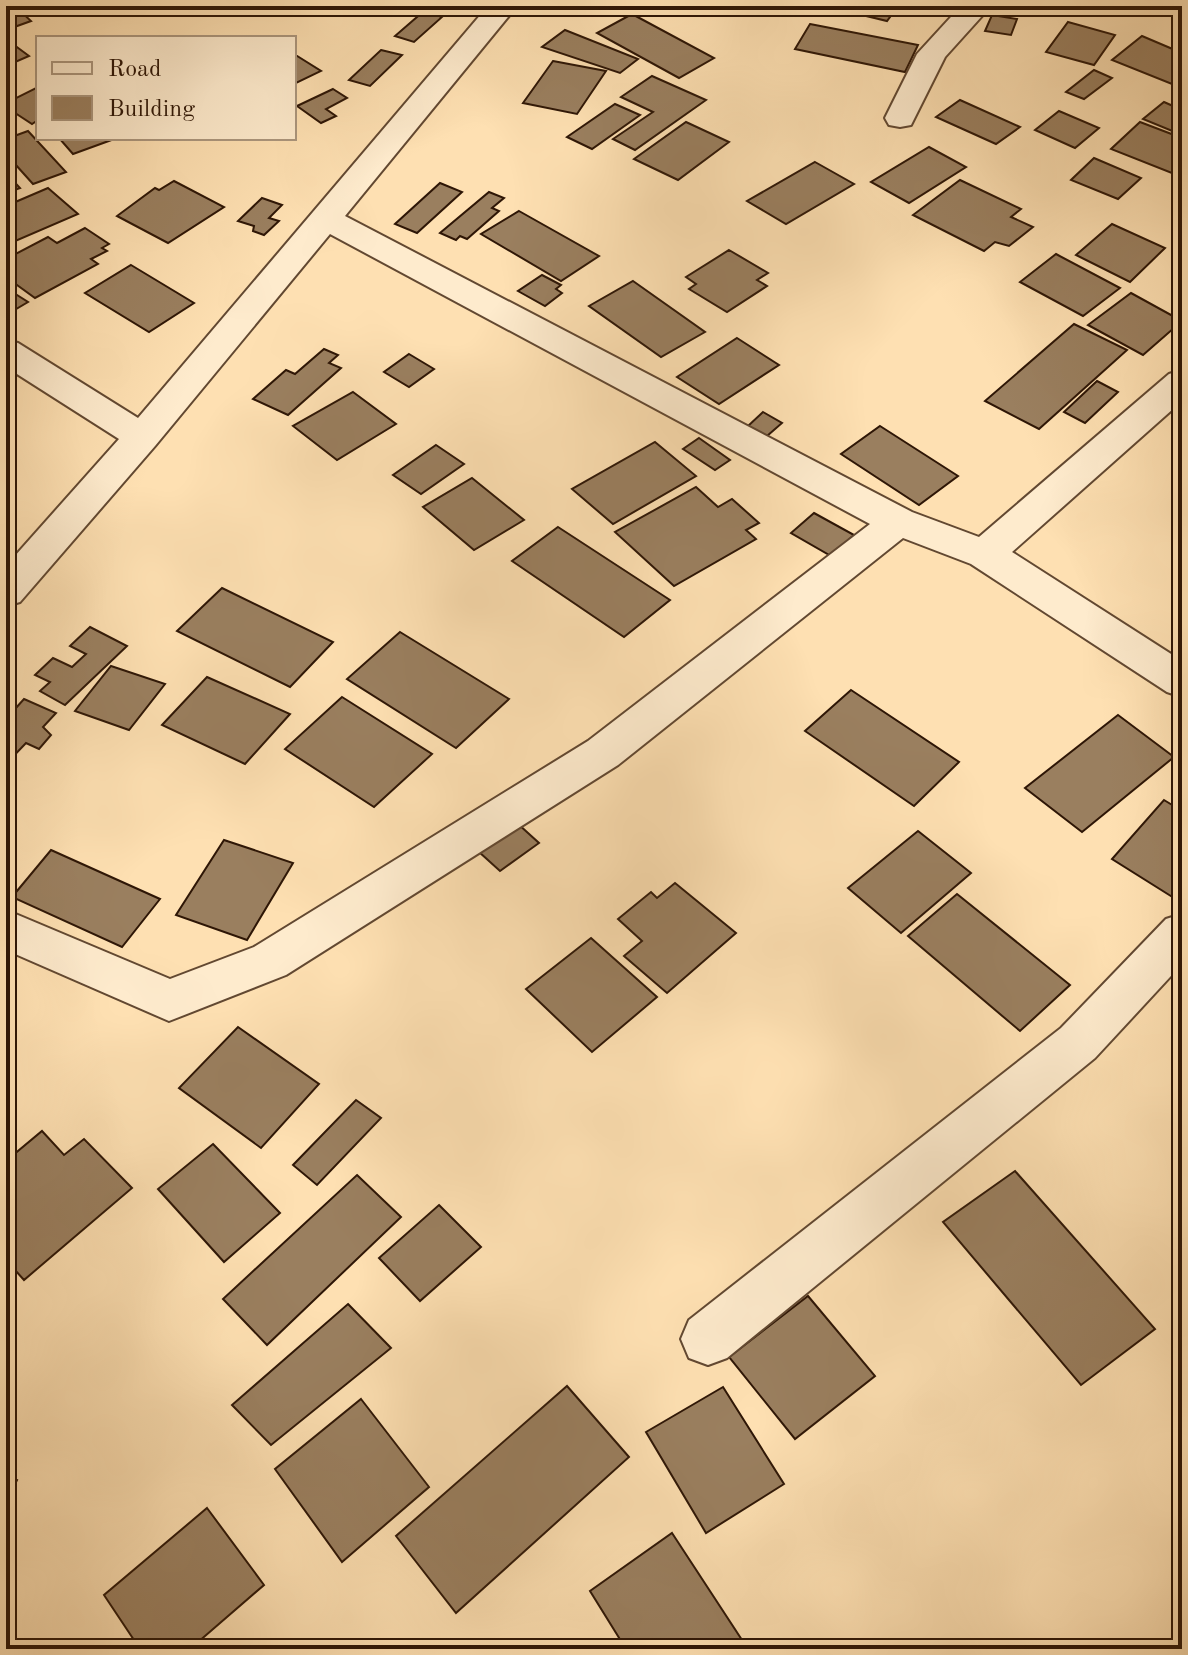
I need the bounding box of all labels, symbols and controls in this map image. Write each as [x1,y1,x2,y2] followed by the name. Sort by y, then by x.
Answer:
[36,36,296,140] legend
[108,58,161,82] text: Road
[108,98,195,122] text: Building

